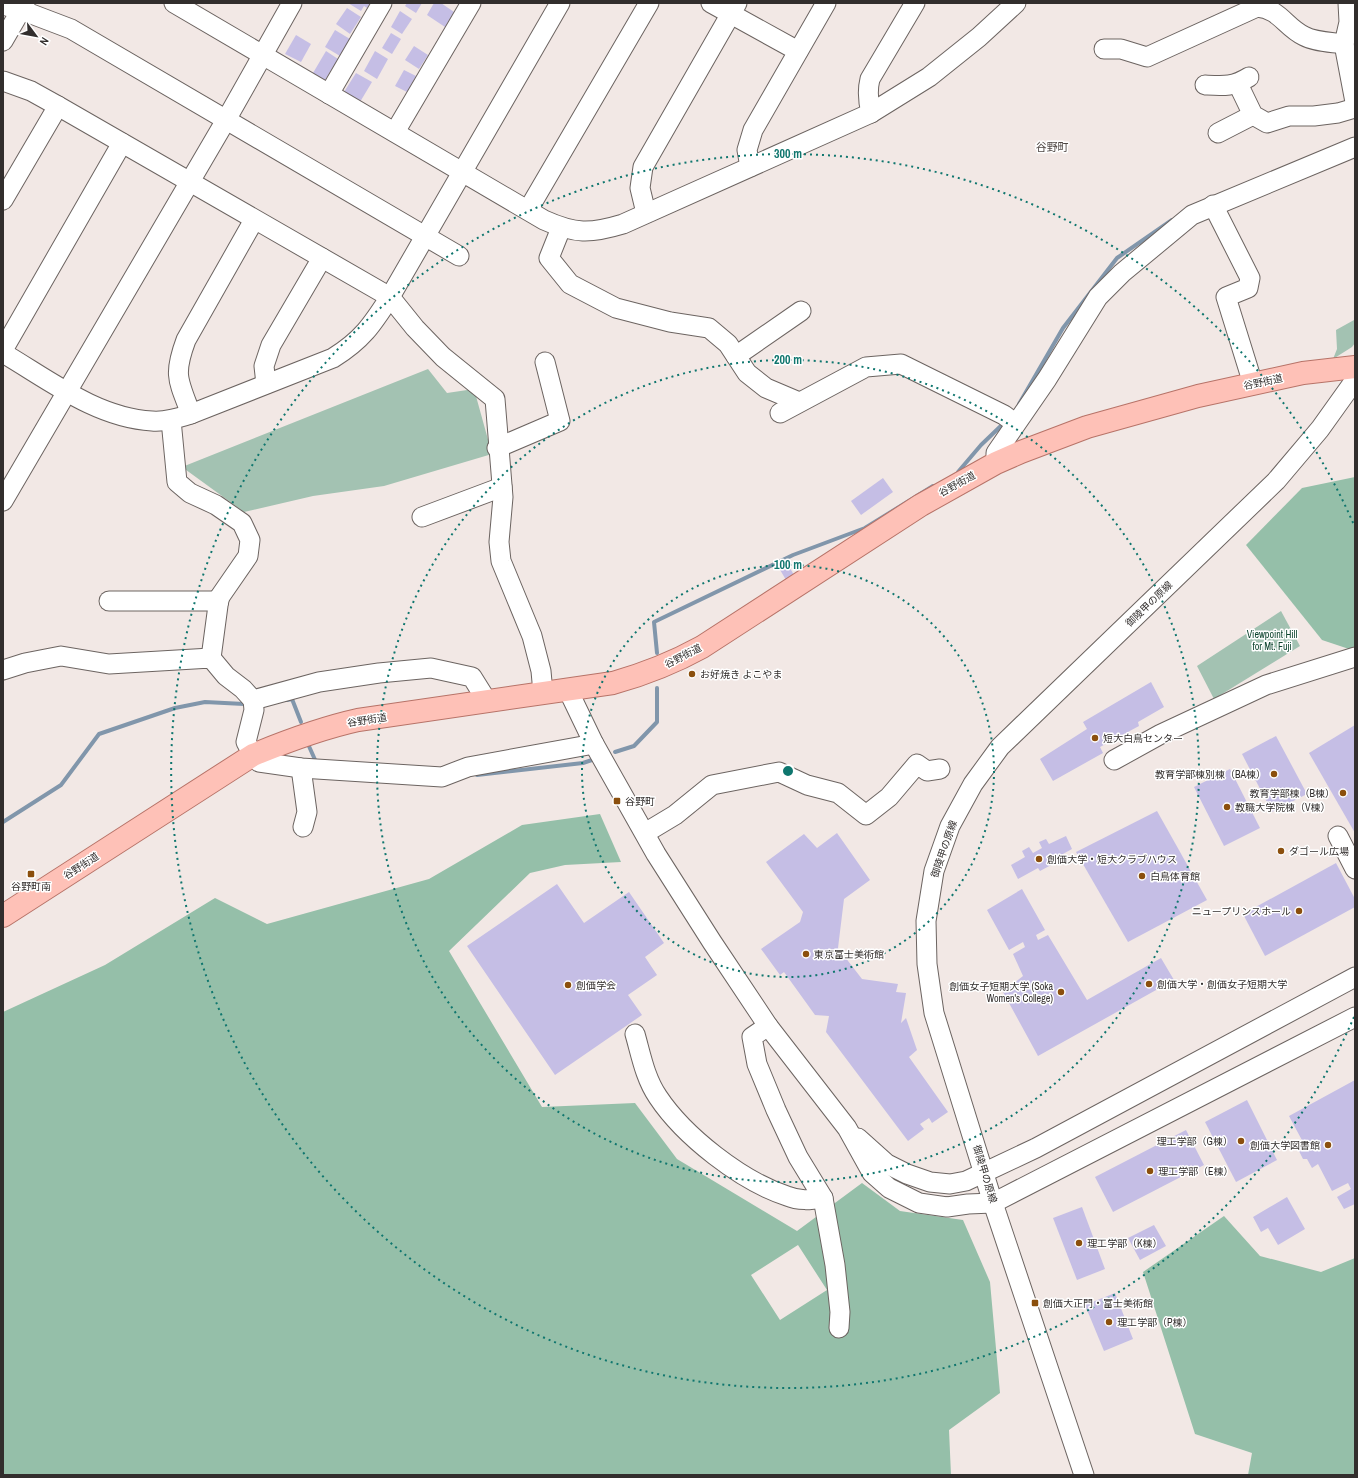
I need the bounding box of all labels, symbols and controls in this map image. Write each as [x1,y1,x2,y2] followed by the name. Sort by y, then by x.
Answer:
[16,16,56,56] north arrow
[37,35,52,48] text: N
[1036,140,1069,154] district label: 谷野町
[774,146,802,162] text: 300 m
[774,352,802,368] text: 200 m
[1242,371,1284,393] street label: 谷野街道
[936,469,978,499] street label: 谷野街道
[774,557,802,573] text: 100 m
[1123,578,1175,630] street label: 御陵甲の原線
[1247,628,1297,653] park label: Viewpoint Hill for Mt. Fuji
[662,641,704,671] street label: 谷野街道
[700,668,782,681] place label: お好焼き よこやま
[687,669,697,679] marker: お好焼き よこやま
[346,710,388,730] street label: 谷野街道
[1103,732,1183,745] place label: 短大白鳥センター
[1090,733,1100,743] marker: 短大白鳥センター
[781,764,795,778] centre of rings
[1155,768,1266,781] place label: 教育学部棟別棟（BA棟）
[1269,769,1279,779] marker: 教育学部棟別棟（BA棟）
[1250,787,1335,800] place label: 教育学部棟（B棟）
[1338,788,1348,798] marker: 教育学部棟（B棟）
[625,795,655,808] place label: 谷野町
[612,796,622,806] marker: 谷野町
[1235,801,1330,814] place label: 教職大学院棟（V棟）
[1222,802,1232,812] marker: 教職大学院棟（V棟）
[928,819,960,879] street label: 御陵甲の原線
[1289,845,1349,858] place label: ダゴール広場
[1276,846,1286,856] marker: ダゴール広場
[61,850,101,882] street label: 谷野街道
[1047,853,1177,866] place label: 創価大学・短大クラブハウス
[1034,854,1044,864] marker: 創価大学・短大クラブハウス
[26,869,36,879] marker: 谷野町南
[1150,870,1200,883] place label: 白鳥体育館
[1137,871,1147,881] marker: 白鳥体育館
[11,880,51,893] place label: 谷野町南
[1192,905,1291,918] place label: ニュープリンスホール
[1294,906,1304,916] marker: ニュープリンスホール
[814,948,884,961] place label: 東京富士美術館
[801,949,811,959] marker: 東京富士美術館
[1157,978,1287,991] place label: 創価大学・創価女子短期大学
[576,979,616,992] place label: 創価学会
[1144,979,1154,989] marker: 創価大学・創価女子短期大学
[563,980,573,990] marker: 創価学会
[949,980,1053,1005] place label: 創価女子短期大学 (Soka Women's College)
[1056,987,1066,997] marker: 創価女子短期大学 (Soka Women's College)
[1157,1135,1233,1148] place label: 理工学部（G棟）
[1236,1136,1246,1146] marker: 理工学部（G棟）
[1250,1139,1320,1152] place label: 創価大学図書館
[1323,1140,1333,1150] marker: 創価大学図書館
[970,1143,1000,1205] street label: 御陵甲の原線
[1158,1165,1233,1178] place label: 理工学部（E棟）
[1145,1166,1155,1176] marker: 理工学部（E棟）
[1087,1237,1162,1250] place label: 理工学部（K棟）
[1074,1238,1084,1248] marker: 理工学部（K棟）
[1043,1297,1153,1310] place label: 創価大正門・富士美術館
[1030,1298,1040,1308] marker: 創価大正門・富士美術館
[1117,1316,1192,1329] place label: 理工学部（P棟）
[1104,1317,1114,1327] marker: 理工学部（P棟）

